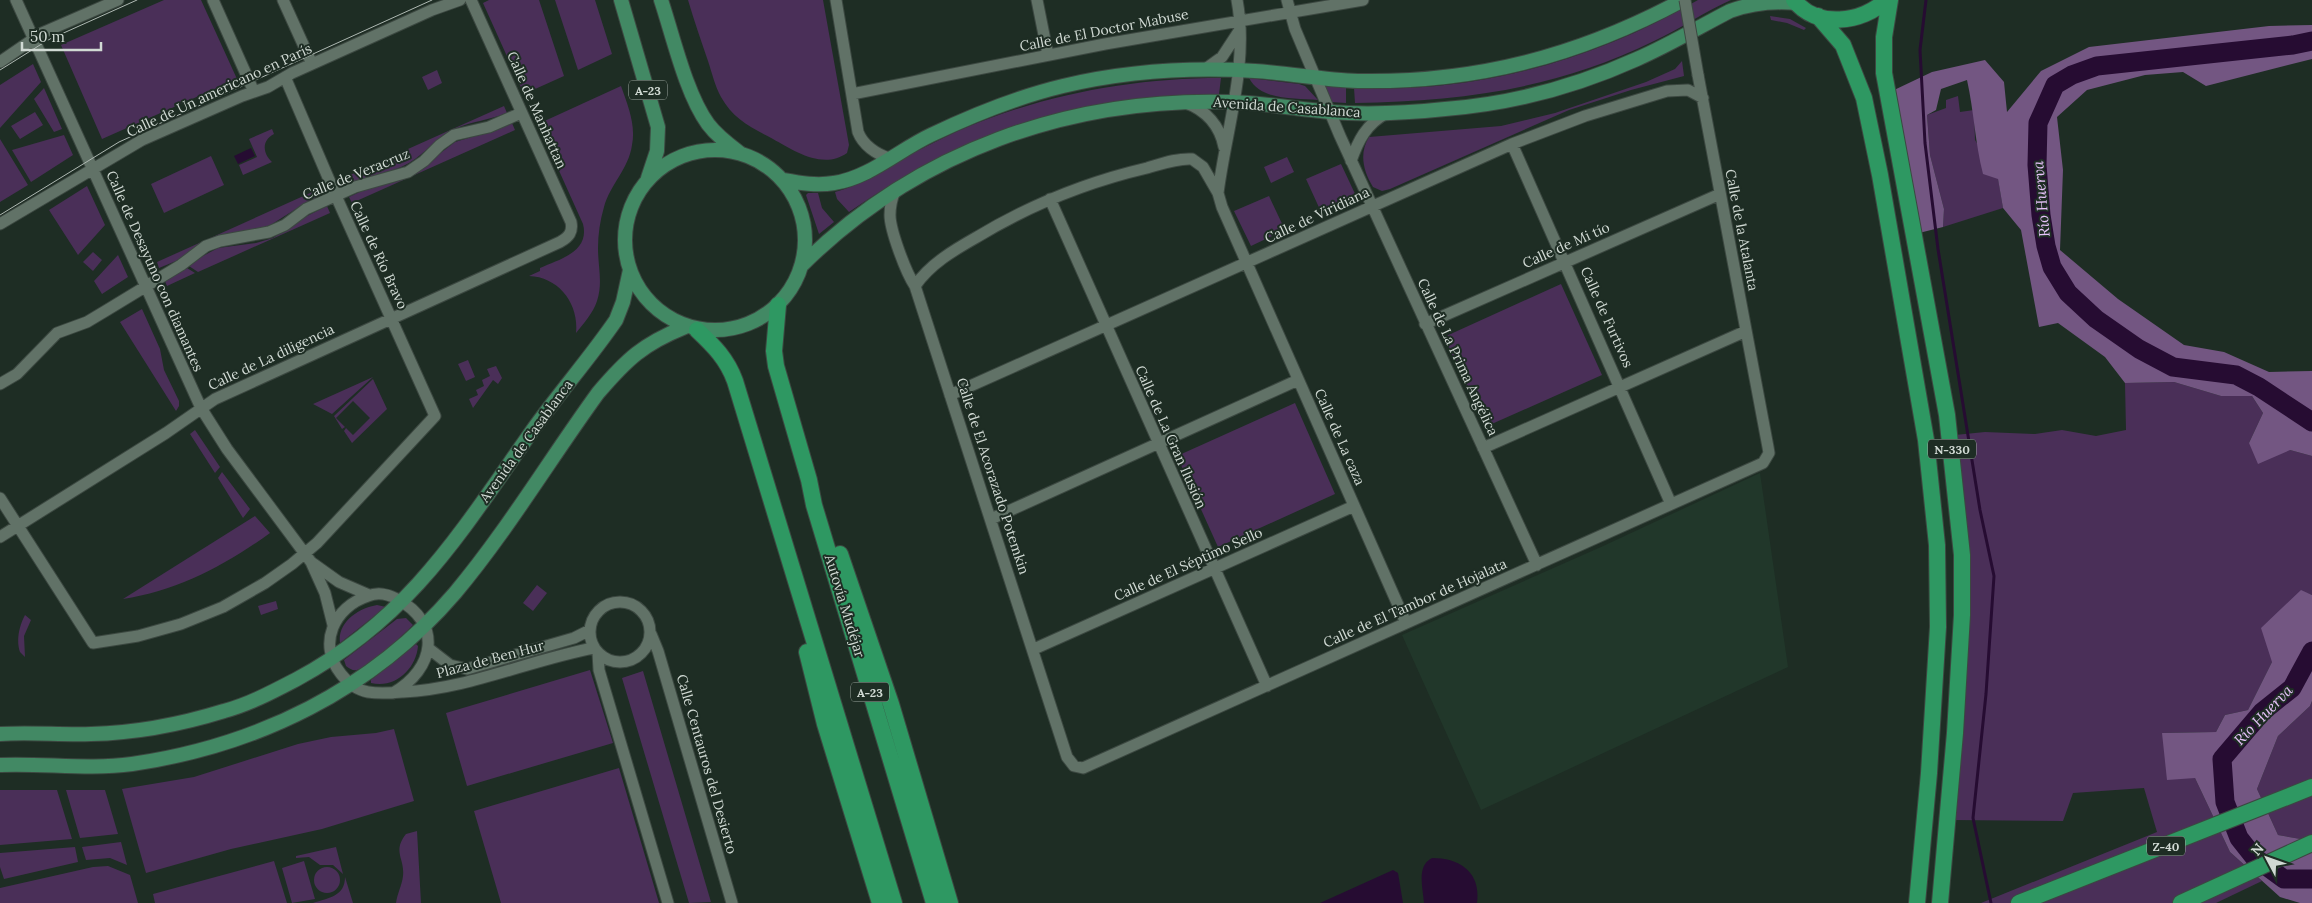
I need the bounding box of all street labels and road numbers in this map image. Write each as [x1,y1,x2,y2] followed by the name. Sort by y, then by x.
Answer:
[1018,5,1190,55] street label: Calle de El Doctor Mabuse
[123,39,315,141] street label: Calle de Un americano en París
[503,49,571,172] street label: Calle de Manhattan
[629,80,667,100] road number: A-23
[1212,93,1361,121] street label: Avenida de Casablanca
[300,144,412,204] street label: Calle de Veracruz
[102,168,208,374] street label: Calle de Desayuno con diamantes
[1721,168,1763,292] street label: Calle de la Atalanta
[1262,183,1372,247] street label: Calle de Viridiana
[346,198,412,312] street label: Calle de Río Bravo
[1520,218,1612,272] street label: Calle de Mi tío
[1577,264,1637,370] street label: Calle de Furtivos
[1414,275,1502,439] street label: Calle de La Prima Angélica
[205,320,337,394] street label: Calle de La diligencia
[1131,363,1211,512] street label: Calle de La Gran Ilusión
[953,375,1034,577] street label: Calle de El Acorazado Potemkin
[475,376,577,507] street label: Avenida de Casablanca
[1311,386,1369,488] street label: Calle de La caza
[1928,439,1976,458] road number: N-330
[1111,523,1265,605] street label: Calle de El Séptimo Sello
[821,551,869,660] street label: Autovía Mudéjar
[1320,554,1510,652] street label: Calle de El Tambor de Hojalata
[434,636,546,682] street label: Plaza de Ben Hur
[673,672,741,856] street label: Calle Centauros del Desierto
[851,682,889,702] road number: A-23
[2147,836,2185,856] road number: Z-40

